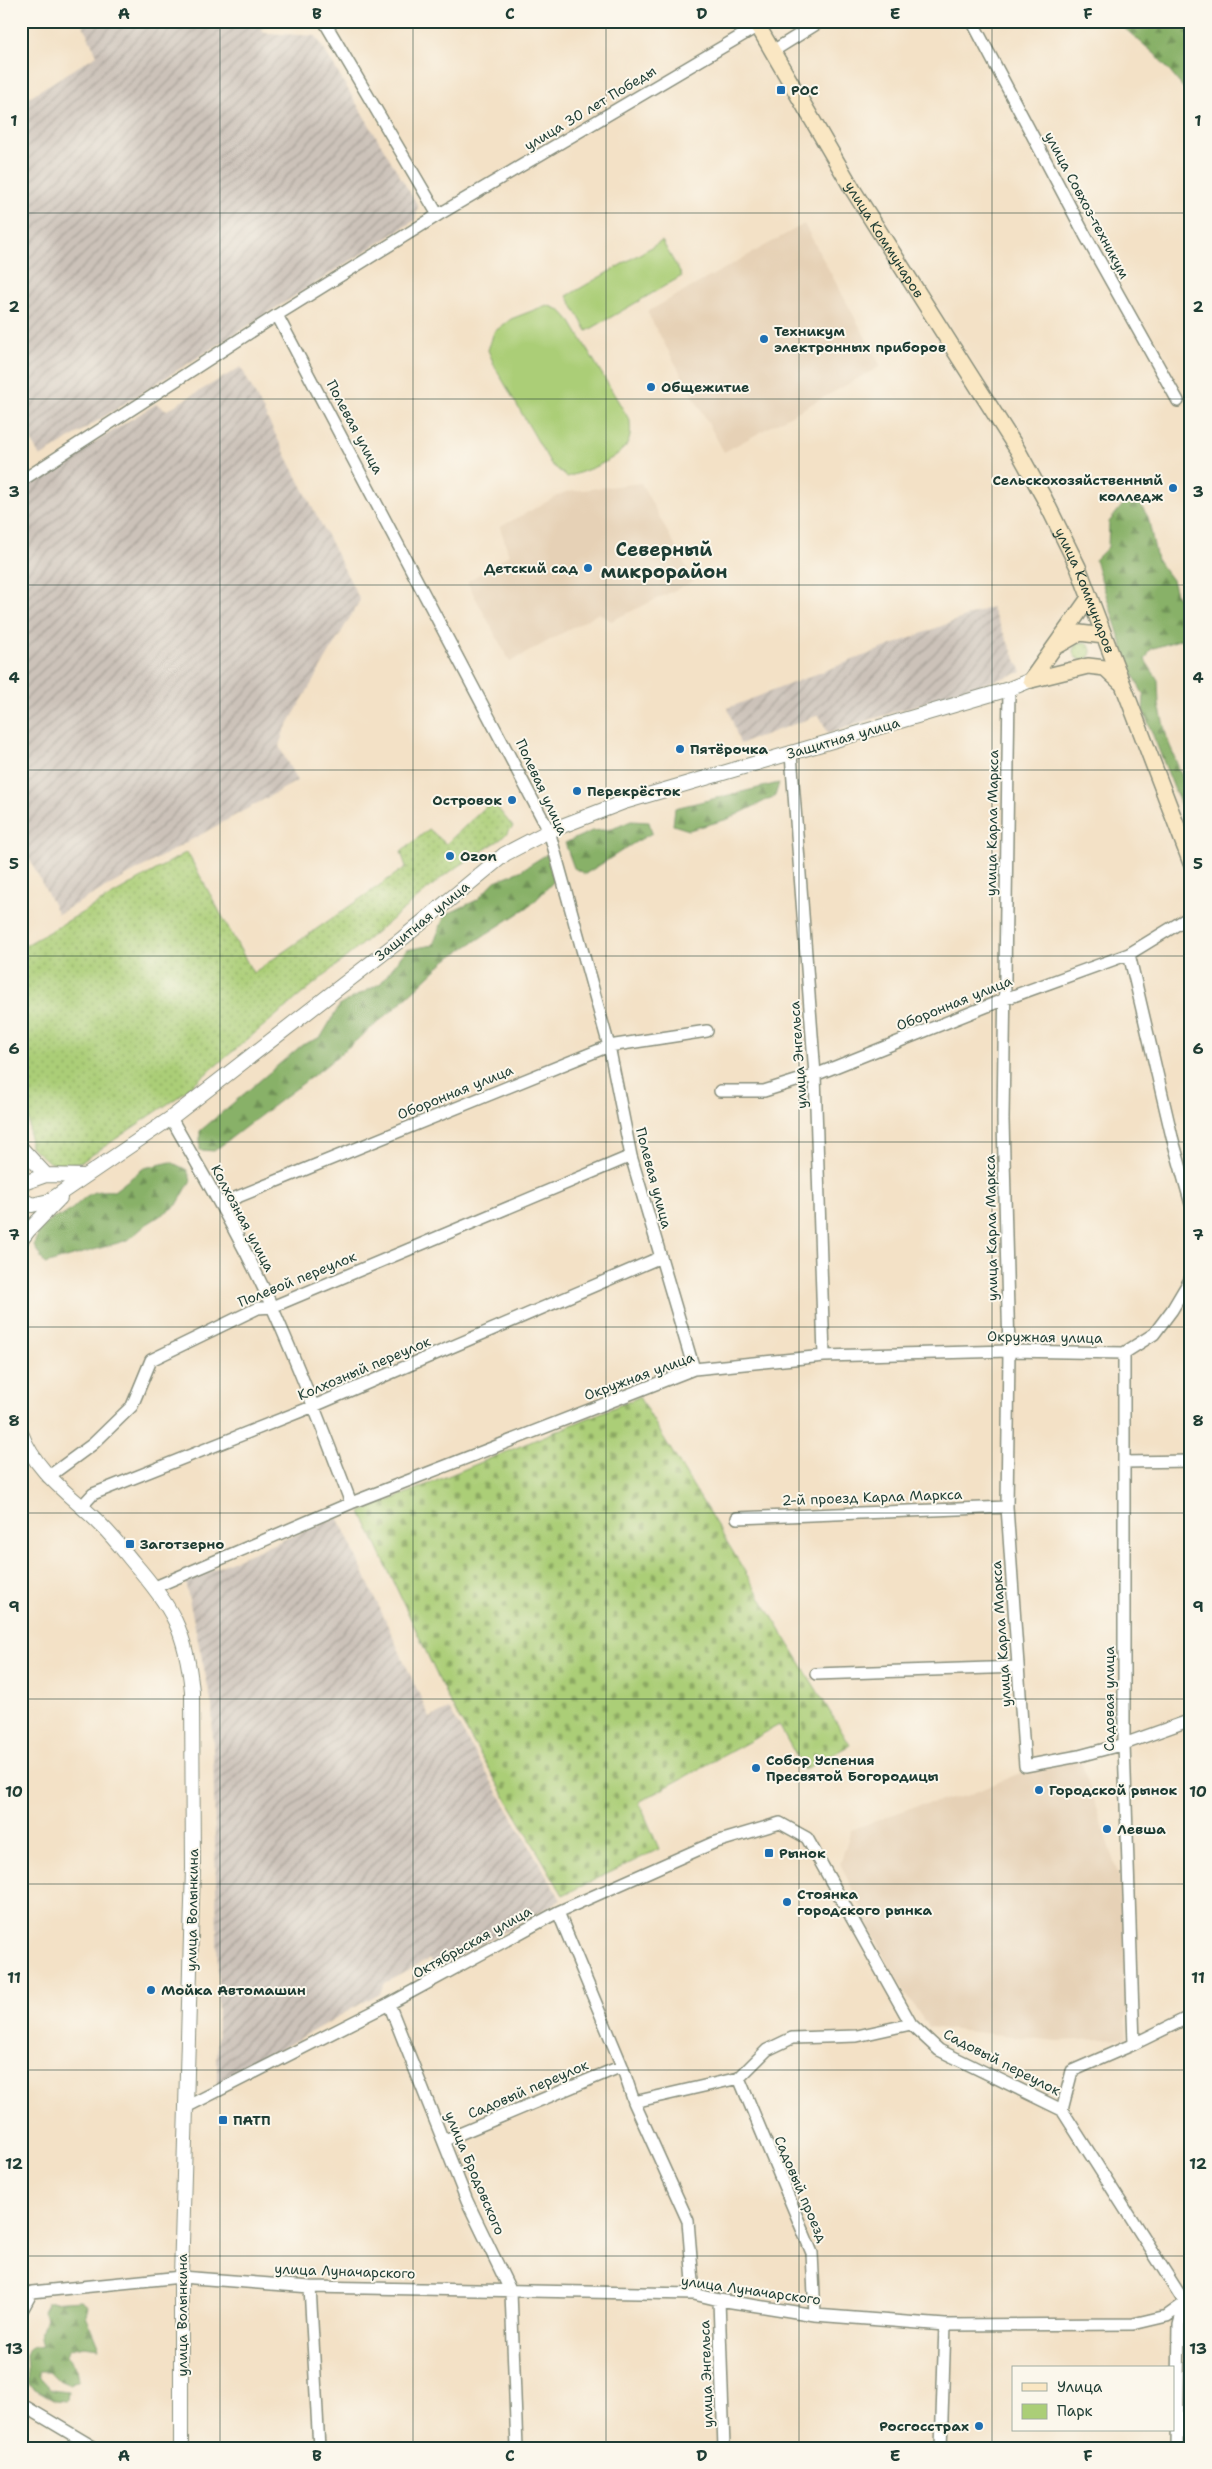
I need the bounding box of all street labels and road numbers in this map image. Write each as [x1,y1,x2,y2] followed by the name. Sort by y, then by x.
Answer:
[521,61,659,155] street label: улица 30 лет Победы
[1041,128,1133,282] street label: улица Совхоз-техникум
[841,178,928,301] street label: улица Коммунаров
[323,377,387,477] street label: Полевая улица
[1051,524,1119,656] street label: улица Коммунаров
[784,713,902,763] street label: Защитная улица
[512,736,572,838] street label: Полевая улица
[982,749,1002,896] street label: улица Карла Маркса
[371,877,473,965] street label: Защитная улица
[893,971,1015,1034] street label: Оборонная улица
[785,1000,811,1109] street label: улица Энгельса
[394,1060,516,1123] street label: Оборонная улица
[632,1125,676,1231] street label: Полевая улица
[981,1154,1001,1301] street label: улица Карла Маркса
[207,1161,279,1275] street label: Колхозная улица
[235,1247,359,1311] street label: Полевой переулок
[987,1327,1103,1347] street label: Окружная улица
[295,1332,434,1404] street label: Колхозный переулок
[582,1348,697,1404] street label: Окружная улица
[781,1485,963,1509] street label: 2-й проезд Карла Маркса
[987,1560,1015,1708] street label: улица Карла Маркса
[1100,1646,1118,1752] street label: Садовая улица
[182,1848,202,1972] street label: улица Волынкина
[409,1902,535,1982] street label: Октябрьская улица
[940,2025,1064,2100] street label: Садовый переулок
[465,2055,592,2123] street label: Садовый переулок
[441,2108,509,2238] street label: улица Бродовского
[770,2133,832,2245] street label: Садовый проезд
[173,2253,191,2377] street label: улица Волынкина
[274,2260,416,2282] street label: улица Луначарского
[680,2271,822,2309] street label: улица Луначарского
[695,2320,717,2428] street label: улица Энгельса

